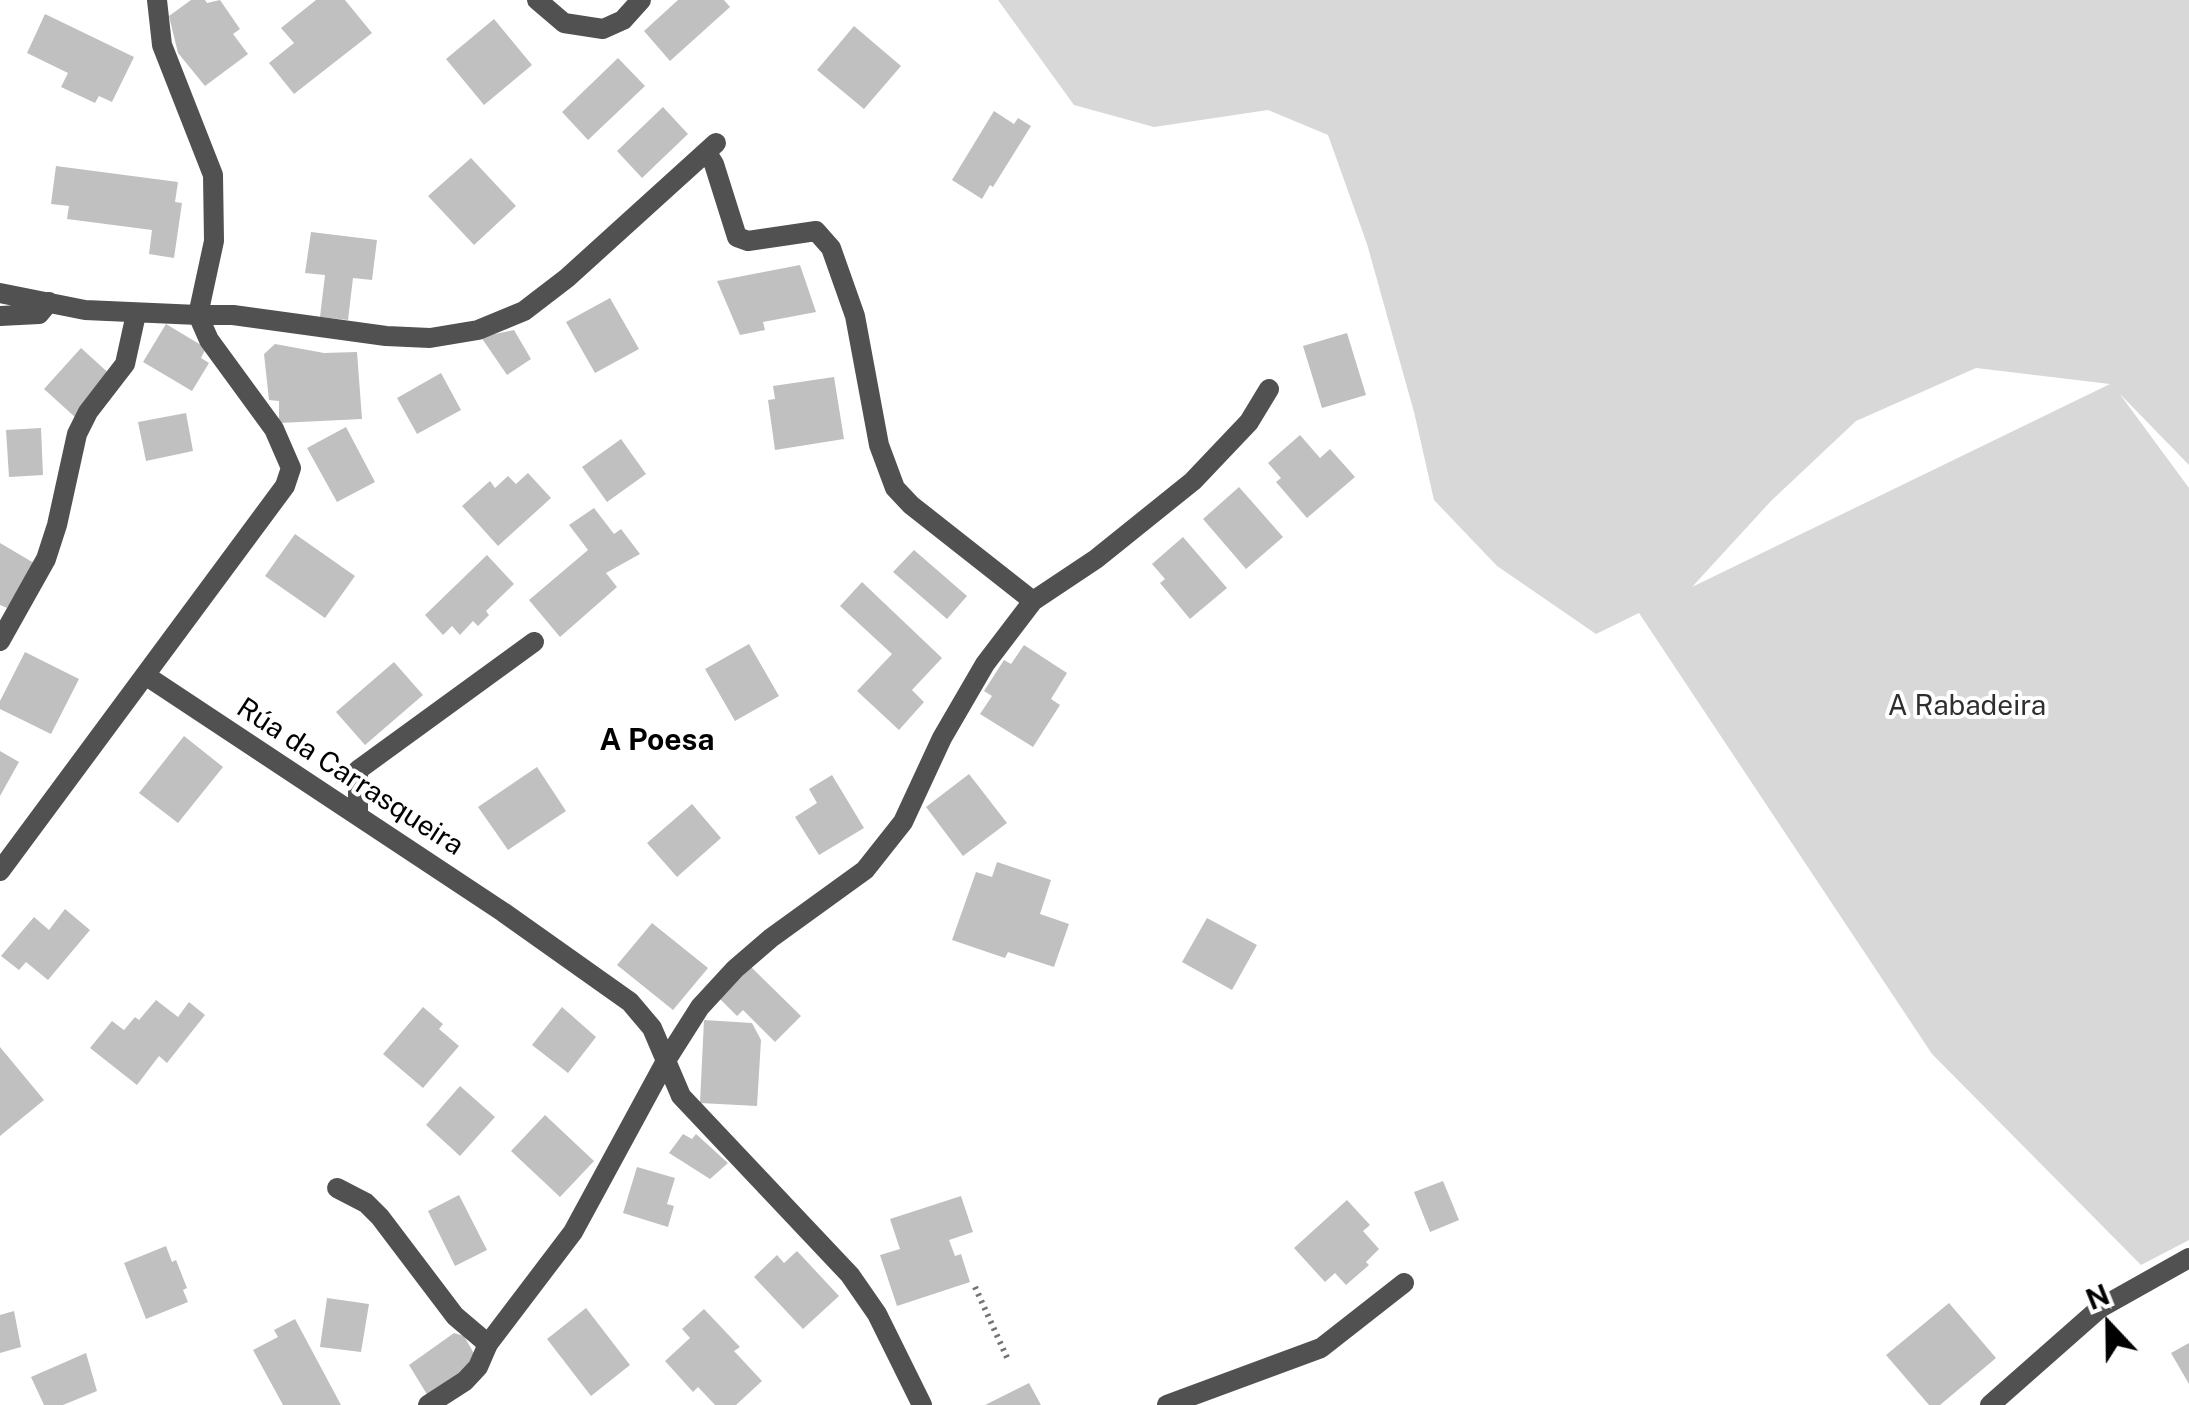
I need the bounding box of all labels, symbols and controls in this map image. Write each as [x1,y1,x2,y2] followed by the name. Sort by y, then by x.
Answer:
[1888,689,2046,723] park label: A Rabadeira
[230,691,470,863] street label: Rúa da Carrasqueira
[599,723,715,759] district label: A Poesa
[2059,1275,2159,1375] north arrow
[2081,1277,2114,1316] text: N

